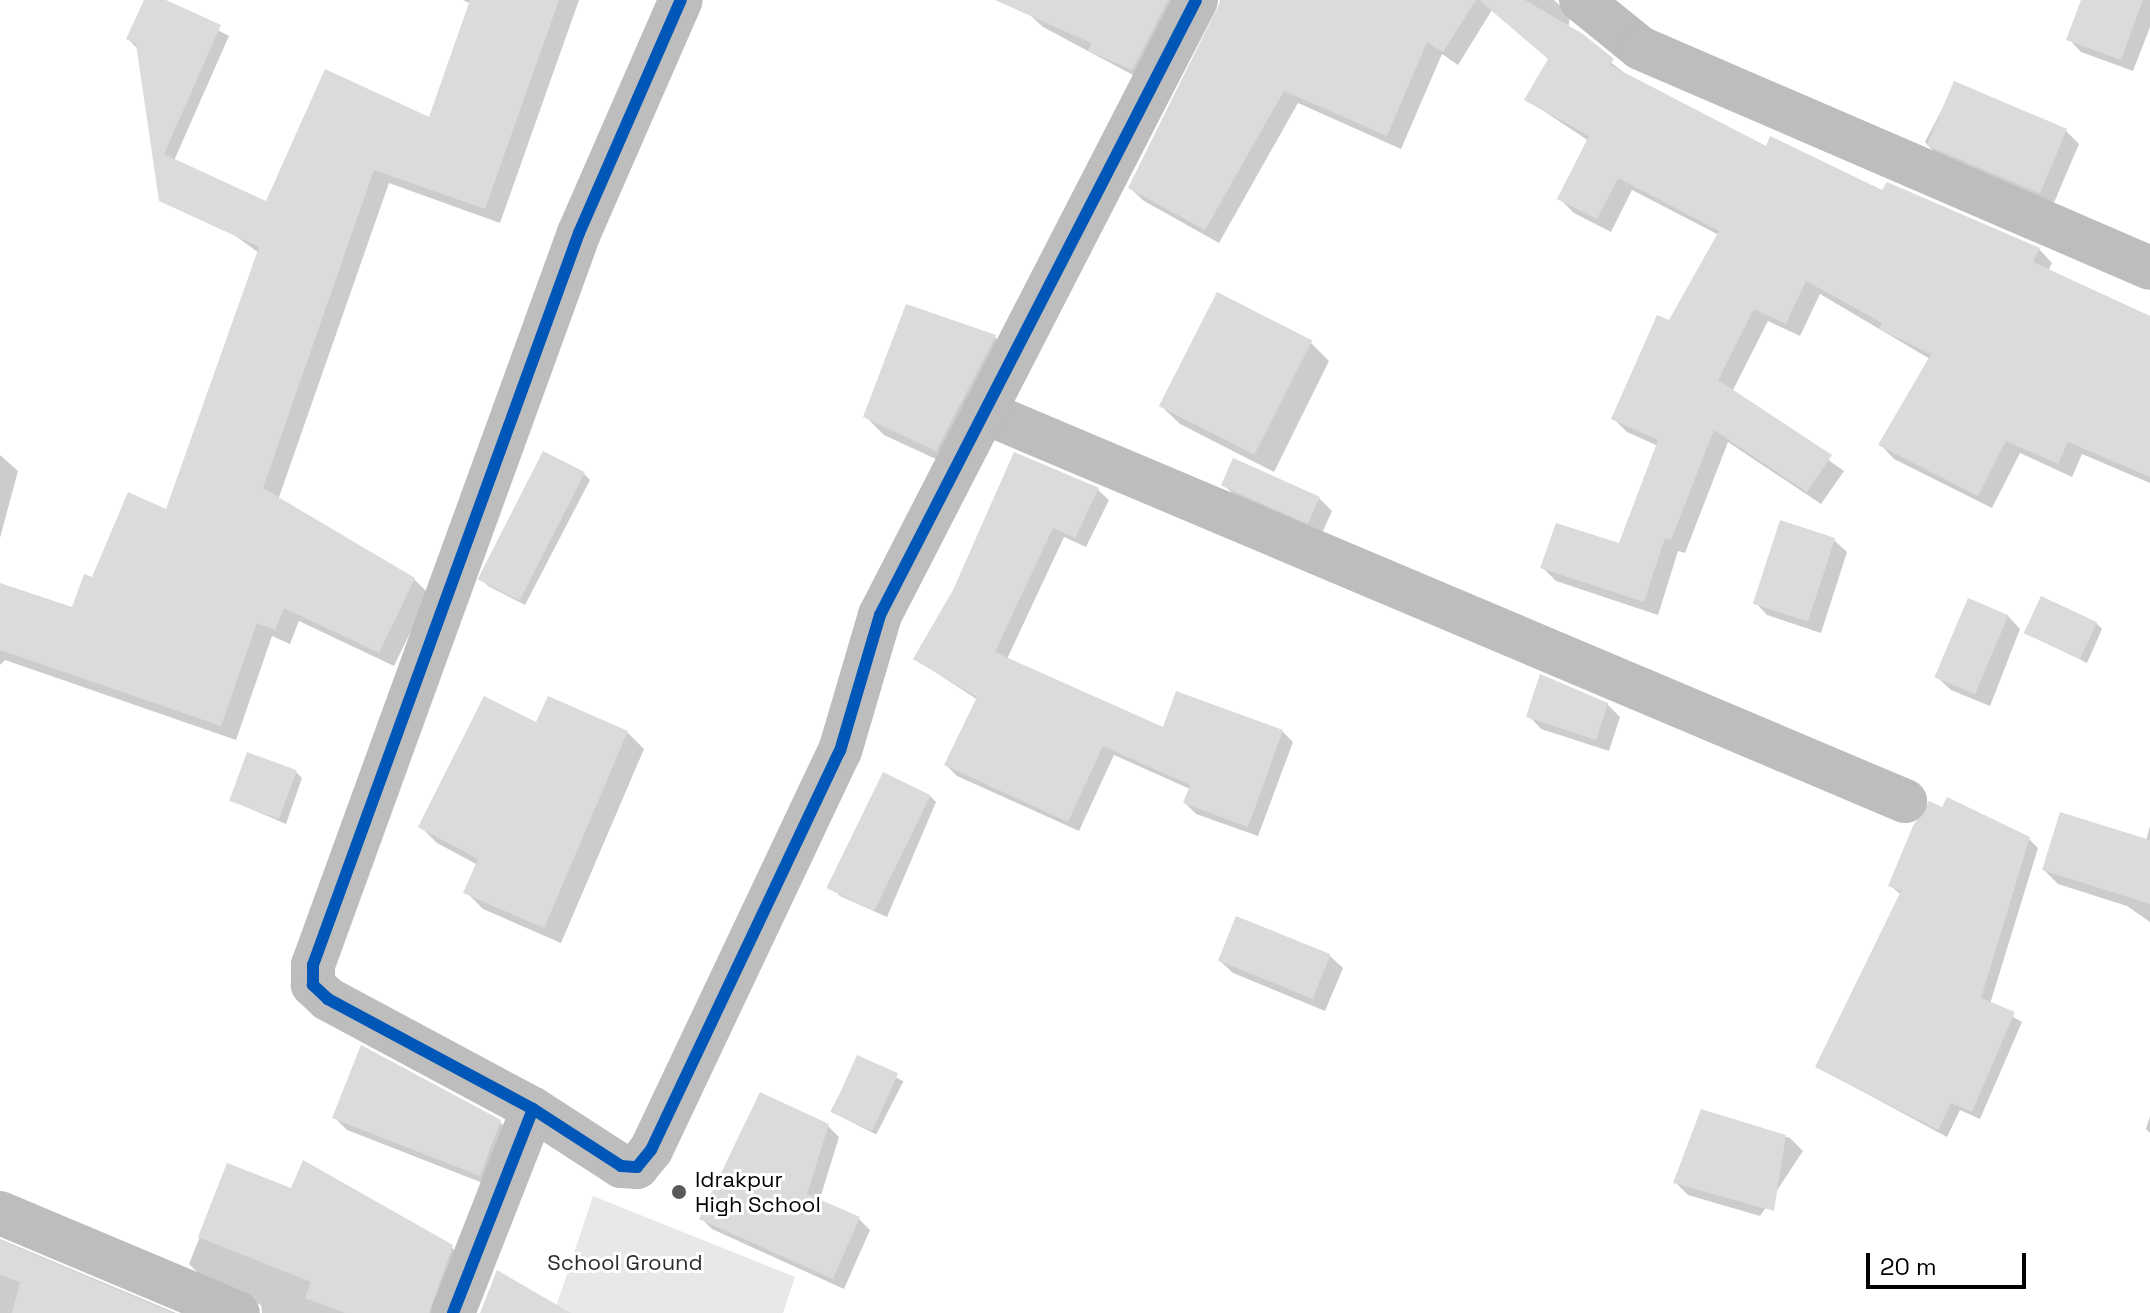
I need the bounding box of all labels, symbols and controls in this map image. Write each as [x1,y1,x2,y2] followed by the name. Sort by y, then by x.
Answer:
[695,1166,821,1218] place label: Idrakpur High School
[670,1183,688,1201] marker: Idrakpur High School
[1870,1237,2030,1287] scale bar
[547,1250,703,1276] park label: School Ground
[1880,1251,1937,1282] text: 20 m

